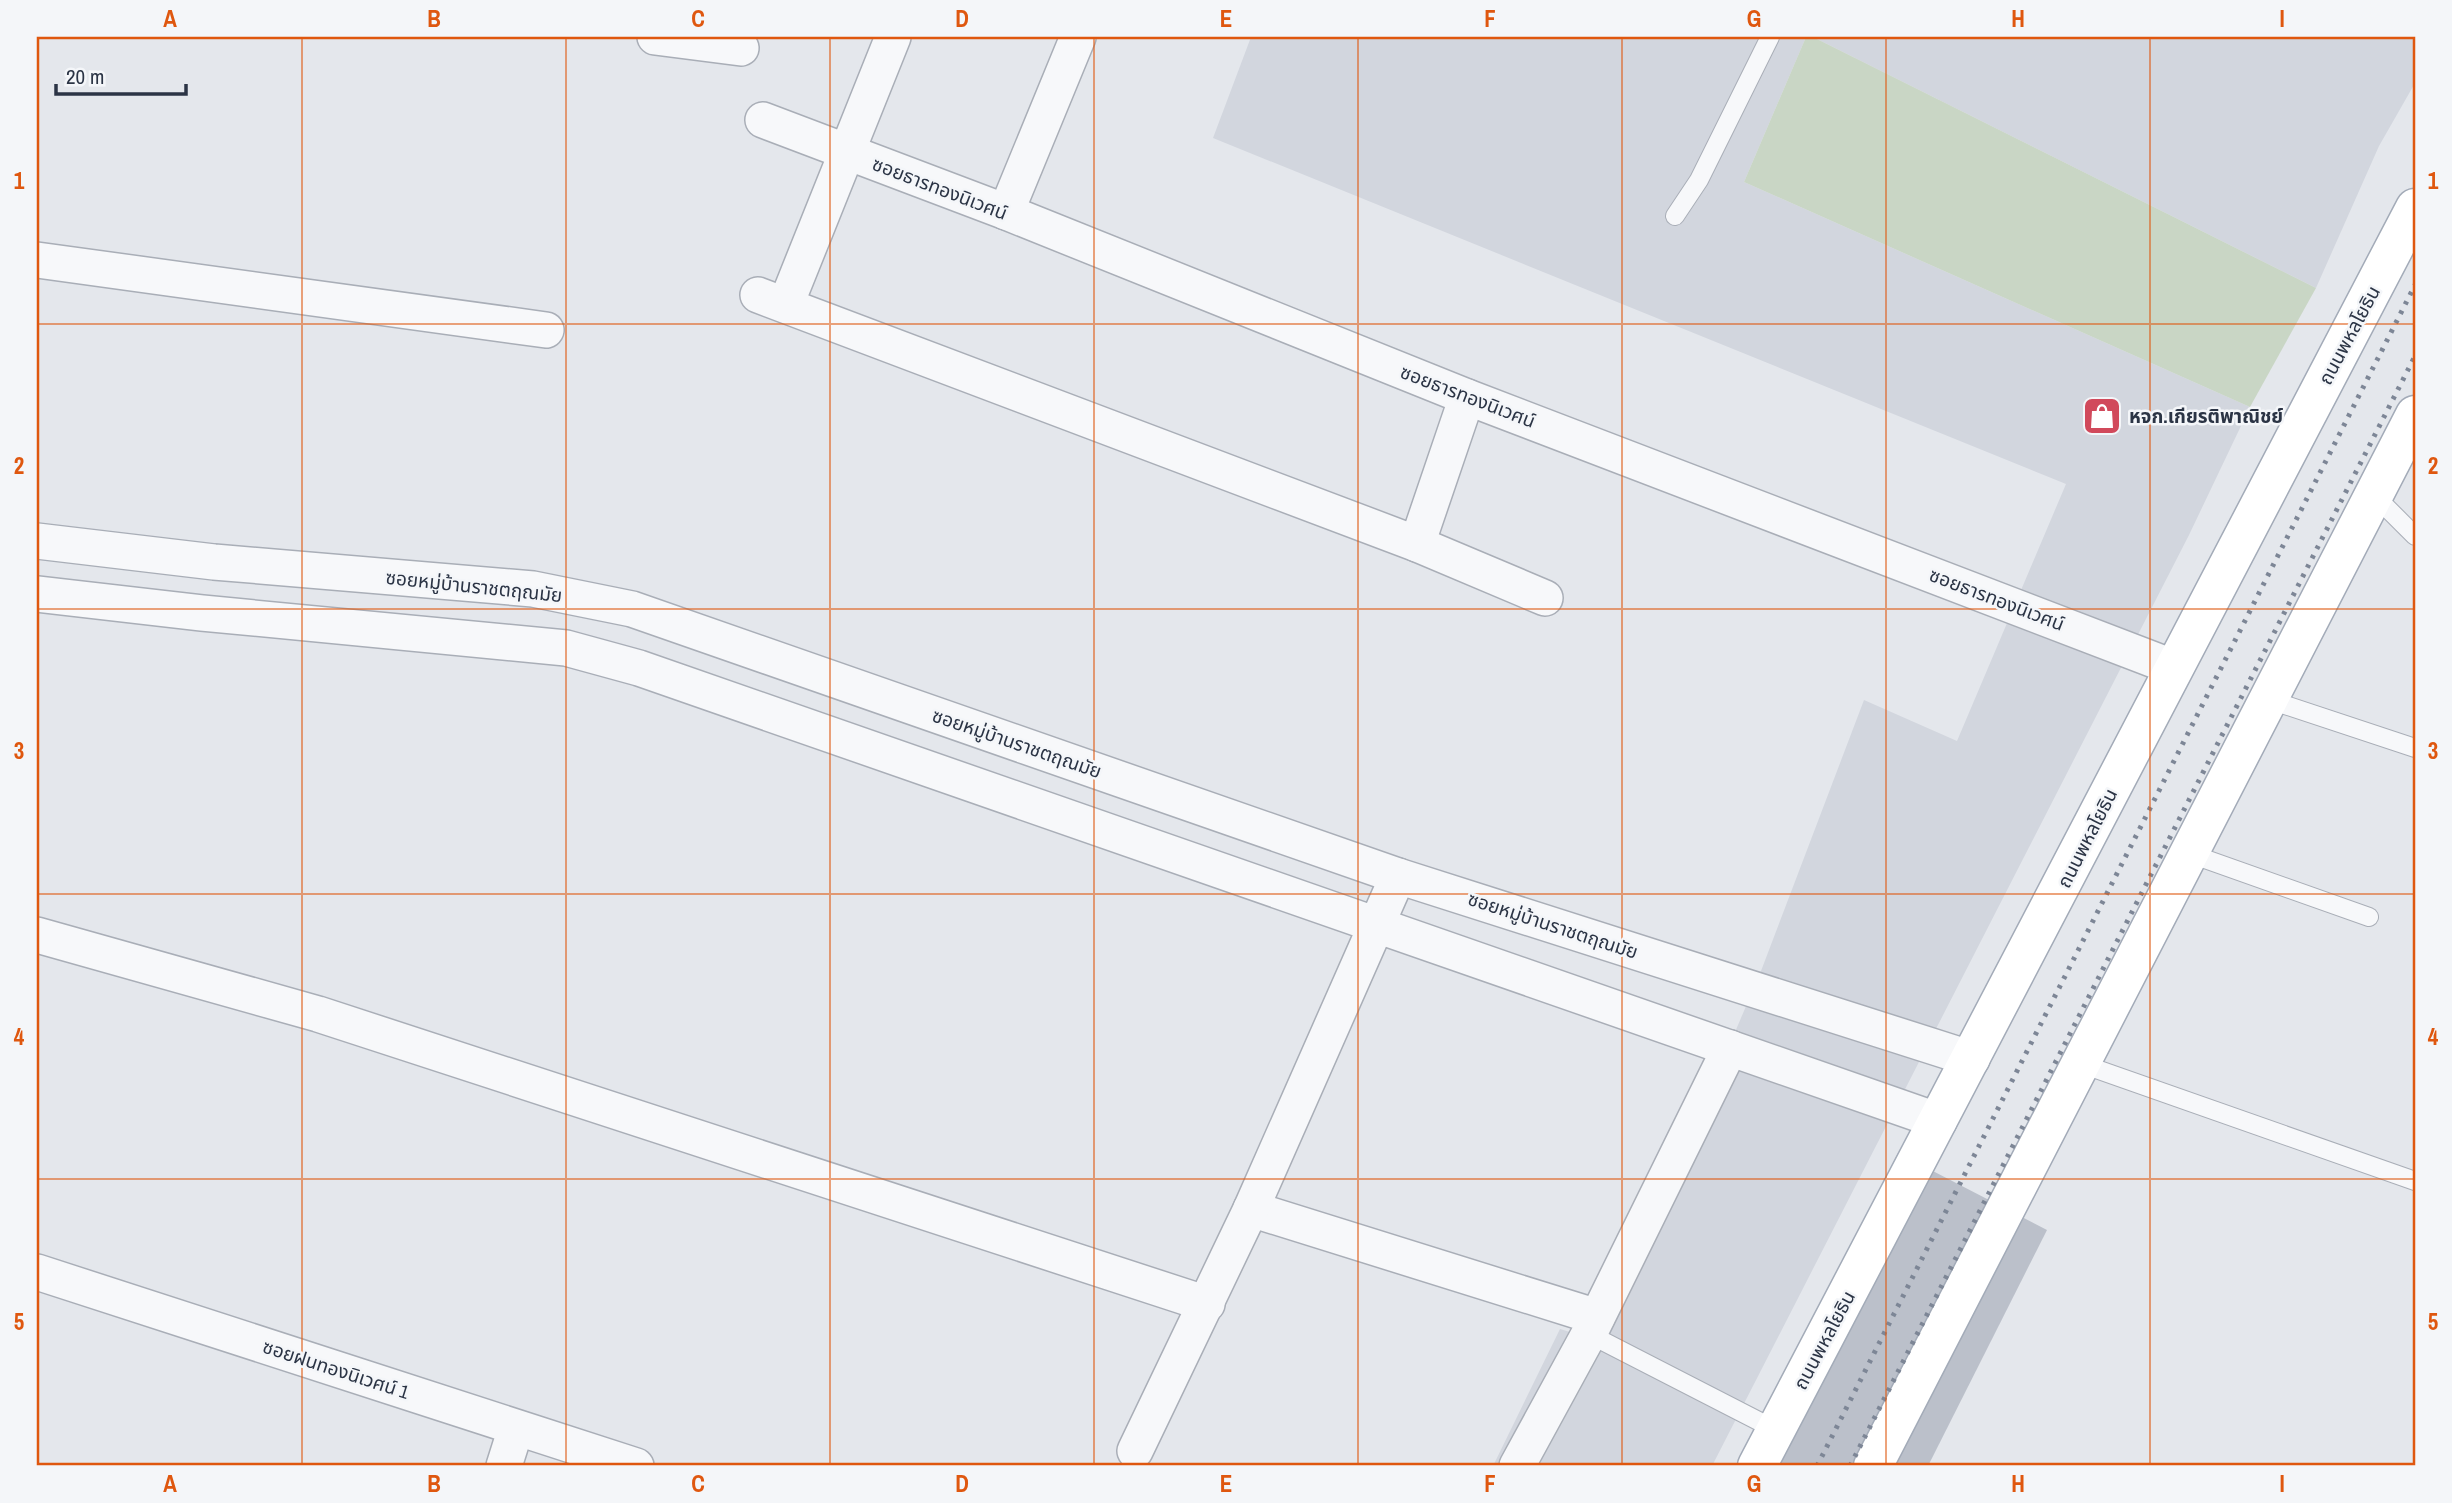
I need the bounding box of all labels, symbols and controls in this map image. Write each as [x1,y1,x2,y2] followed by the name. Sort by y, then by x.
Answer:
[163,3,177,34] text: A
[427,3,441,34] text: B
[691,3,705,34] text: C
[955,3,969,34] text: D
[1220,3,1232,34] text: E
[1484,3,1496,34] text: F
[1747,3,1761,34] text: G
[2011,3,2025,34] text: H
[2279,3,2285,34] text: I
[56,52,186,96] scale bar
[66,62,104,91] text: 20 m
[869,150,1011,226] street label: ซอยธารทองนิเวศน์
[14,165,25,196] text: 1
[2428,165,2439,196] text: 1
[2312,281,2386,389] street label: ถนนพหลโยธิน
[1397,358,1539,434] street label: ซอยธารทองนิเวศน์
[2081,395,2123,437] shop icon: หจก.เกียรติพาณิชย์
[2129,403,2283,429] place label: หจก.เกียรติพาณิชย์
[14,450,24,481] text: 2
[2428,450,2438,481] text: 2
[1926,561,2068,637] street label: ซอยธารทองนิเวศน์
[384,564,564,608] street label: ซอยหมู่บ้านราชตฤณมัย
[929,702,1105,784] street label: ซอยหมู่บ้านราชตฤณมัย
[14,735,24,766] text: 3
[2428,735,2438,766] text: 3
[2051,784,2123,892] street label: ถนนพหลโยธิน
[1465,885,1641,965] street label: ซอยหมู่บ้านราชตฤณมัย
[14,1021,25,1052] text: 4
[2428,1021,2439,1052] text: 4
[1787,1286,1861,1394] street label: ถนนพหลโยธิน
[14,1306,24,1337] text: 5
[2428,1306,2438,1337] text: 5
[259,1333,413,1405] street label: ซอยฝนทองนิเวศน์ 1
[163,1468,177,1499] text: A
[427,1468,441,1499] text: B
[691,1468,705,1499] text: C
[955,1468,969,1499] text: D
[1220,1468,1232,1499] text: E
[1484,1468,1496,1499] text: F
[1747,1468,1761,1499] text: G
[2011,1468,2025,1499] text: H
[2279,1468,2285,1499] text: I

